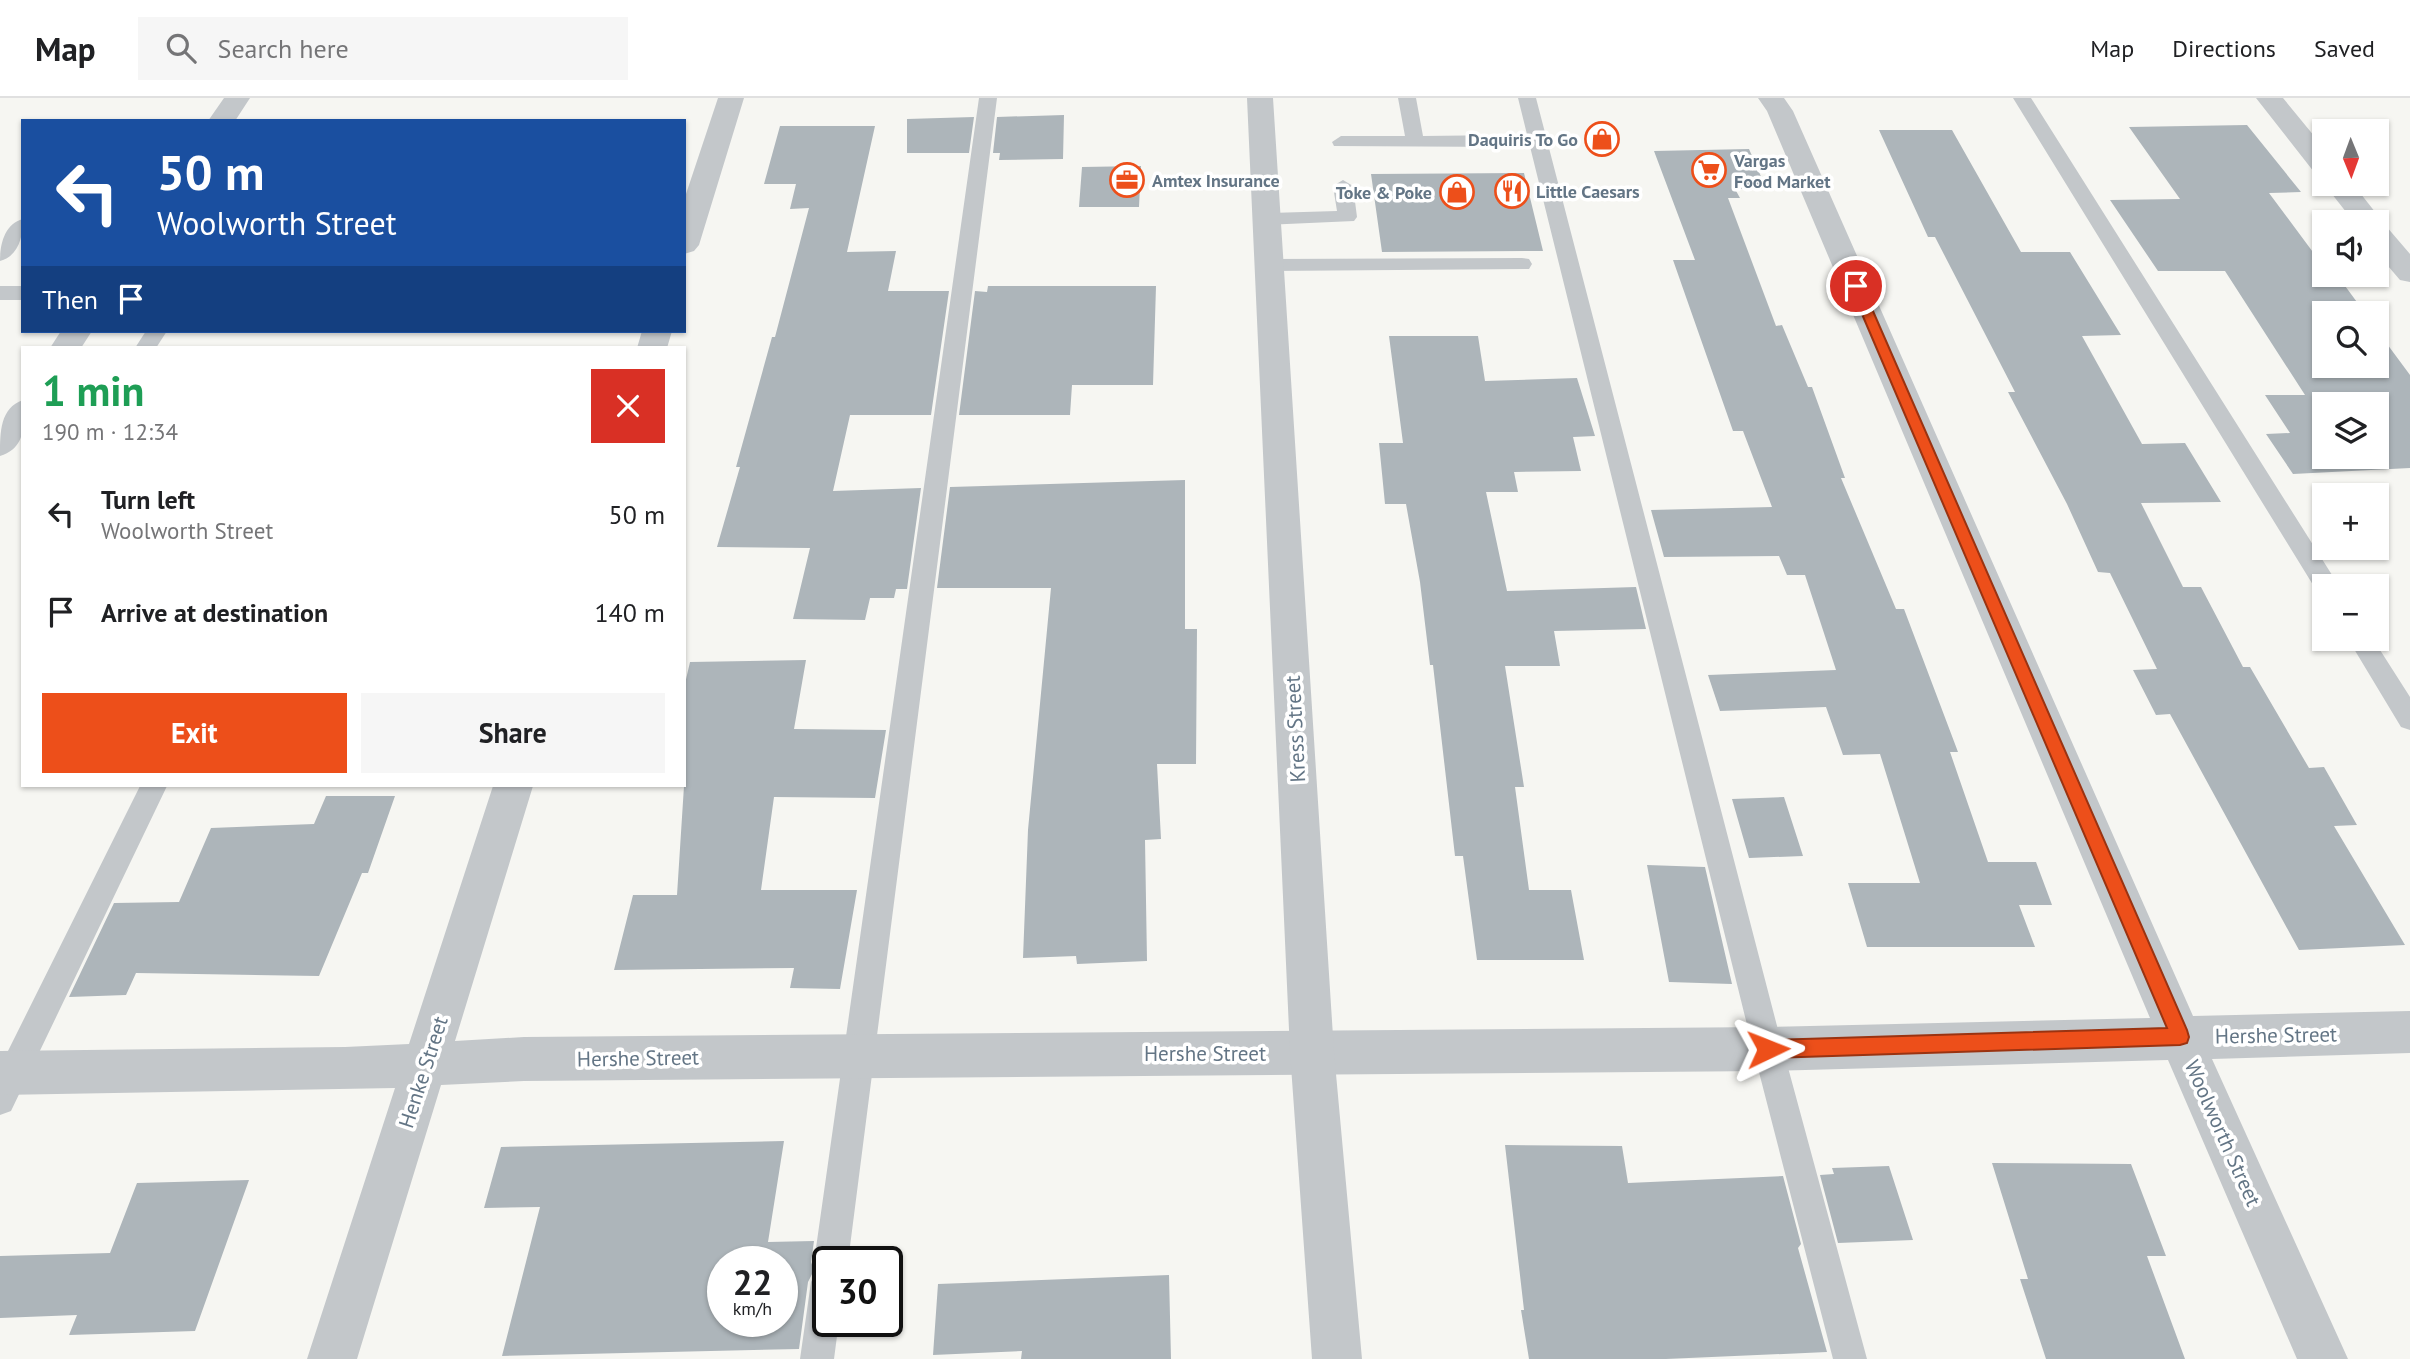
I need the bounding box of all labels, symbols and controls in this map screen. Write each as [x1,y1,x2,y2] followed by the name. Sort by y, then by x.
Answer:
[138,17,628,80] search box
[35,27,96,70] text: Map
[162,29,200,67] icon: search
[218,32,349,65] text: Search here
[2090,33,2134,64] text: Map
[2172,33,2276,64] text: Directions
[2314,33,2375,64] text: Saved
[2312,119,2389,196] north arrow
[2312,119,2389,651] map controls
[1583,120,1621,158] shop icon: Daquiris To Go
[1468,128,1578,151] place label: Daquiris To Go
[157,140,264,204] text: 50 m
[42,147,133,238] icon: left
[1733,149,1831,193] place label: Vargas Food Market
[1690,151,1728,189] supermarket icon: Vargas Food Market
[1108,161,1146,199] office icon: Amtex Insurance
[1152,169,1280,192] place label: Amtex Insurance
[1493,172,1531,210] restaurant icon: Little Caesars
[1438,173,1476,211] shop icon: Toke & Poke
[1536,180,1640,203] place label: Little Caesars
[1336,181,1432,204] place label: Toke & Poke
[157,202,397,244] text: Woolworth Street
[2312,210,2389,287] button: sound
[1826,256,1886,316] pin
[1837,267,1875,305] icon: arrive
[112,280,150,318] icon: arrive
[42,283,98,316] text: Then
[2312,301,2389,378] button: search
[42,363,144,418] text: 1 min
[591,369,665,443] button: close
[2312,392,2389,469] button: layers
[42,417,178,446] text: 190 m · 12:34
[101,483,195,516] text: Turn left
[2312,483,2389,560] button: +
[42,495,80,533] icon: left
[609,498,665,531] text: 50 m
[101,516,273,545] text: Woolworth Street
[2312,574,2389,651] button: −
[42,593,80,631] icon: arrive
[101,596,328,629] text: Arrive at destination
[594,596,665,629] text: 140 m
[1279,675,1311,783] street label: Kress Street
[42,693,347,773] button: Exit
[361,693,665,773] button: Share
[1731,1012,1805,1086] position arrow
[392,1013,454,1131] street label: Henke Street
[2215,1020,2337,1050] street label: Hershe Street
[1144,1040,1266,1067] street label: Hershe Street
[577,1043,699,1073] street label: Hershe Street
[2179,1056,2267,1210] street label: Woolworth Street
[812,1246,903,1337] speed limit sign: 30
[733,1259,772,1305] text: 22
[733,1297,772,1320] text: km/h

